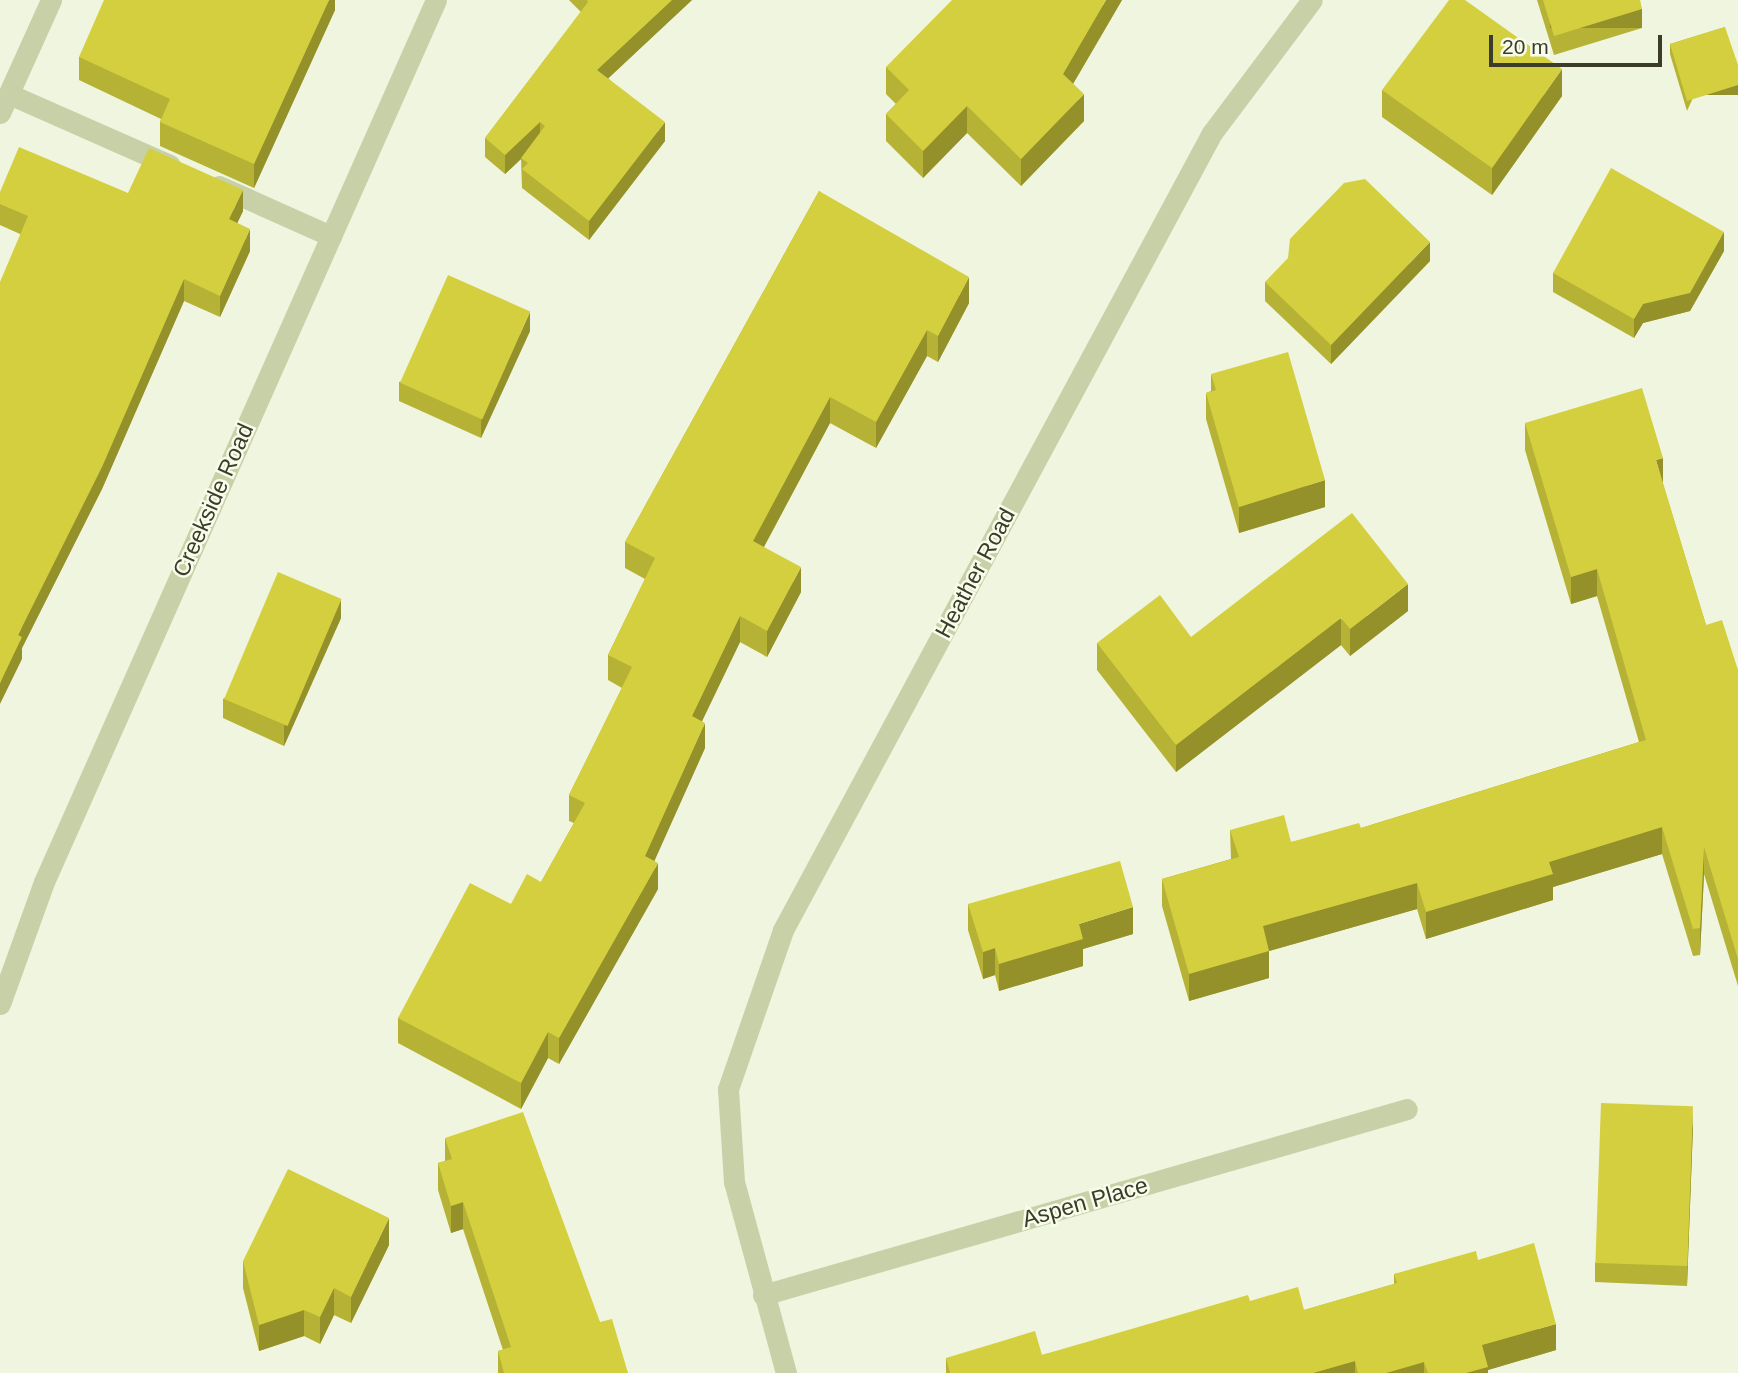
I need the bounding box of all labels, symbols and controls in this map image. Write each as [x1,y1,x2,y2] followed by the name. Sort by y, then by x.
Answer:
[1493,21,1666,65] scale bar
[1502,35,1549,58] text: 20 m
[167,419,259,581] street label: Creekside Road
[929,503,1021,643] street label: Heather Road
[1019,1171,1151,1233] street label: Aspen Place

